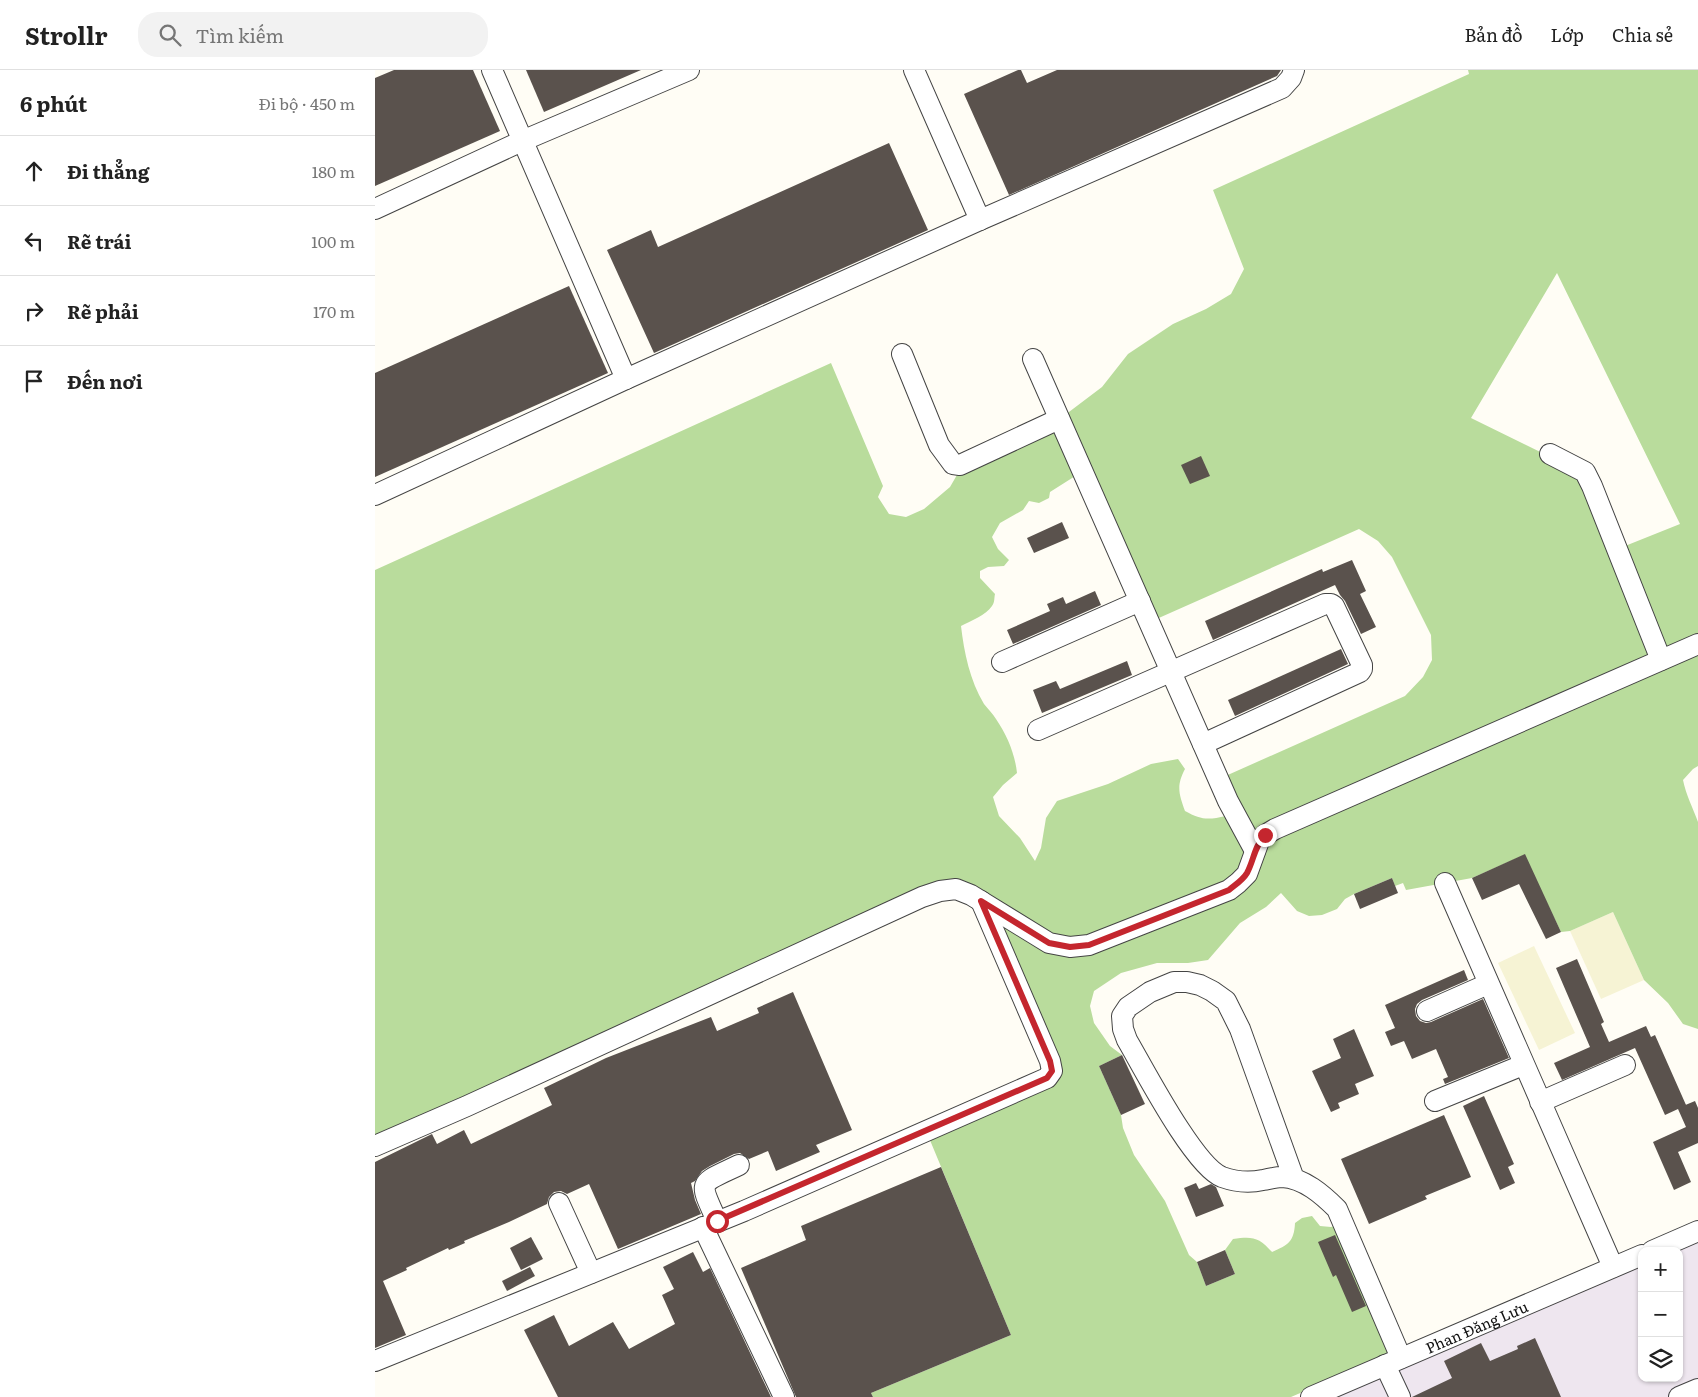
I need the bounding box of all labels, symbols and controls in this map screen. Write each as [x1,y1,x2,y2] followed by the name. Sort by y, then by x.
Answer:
[138,12,488,57] search box
[25,17,108,52] text: Strollr
[156,21,184,49] icon: search
[196,21,284,49] text: Tìm kiếm
[1464,21,1522,48] text: Bản đồ
[1550,21,1584,48] text: Lớp
[1612,21,1673,48] text: Chia sẻ
[20,87,87,118] text: 6 phút
[259,91,355,115] text: Đi bộ · 450 m
[20,157,48,185] icon: ahead
[67,157,150,185] text: Đi thẳng
[312,159,355,183] text: 180 m
[20,227,48,255] icon: left
[67,227,132,255] text: Rẽ trái
[311,229,355,253] text: 100 m
[20,297,48,325] icon: right
[67,297,139,325] text: Rẽ phải
[313,299,355,323] text: 170 m
[20,367,48,395] icon: arrive
[67,367,143,395] text: Đến nơi
[1254,824,1277,847] route end
[706,1210,729,1233] route start
[1638,1247,1683,1382] map controls
[1638,1247,1683,1292] button: +
[1638,1292,1683,1337] button: −
[1421,1294,1532,1358] street label: Phan Đăng Lưu
[1638,1337,1683,1382] button: layers

